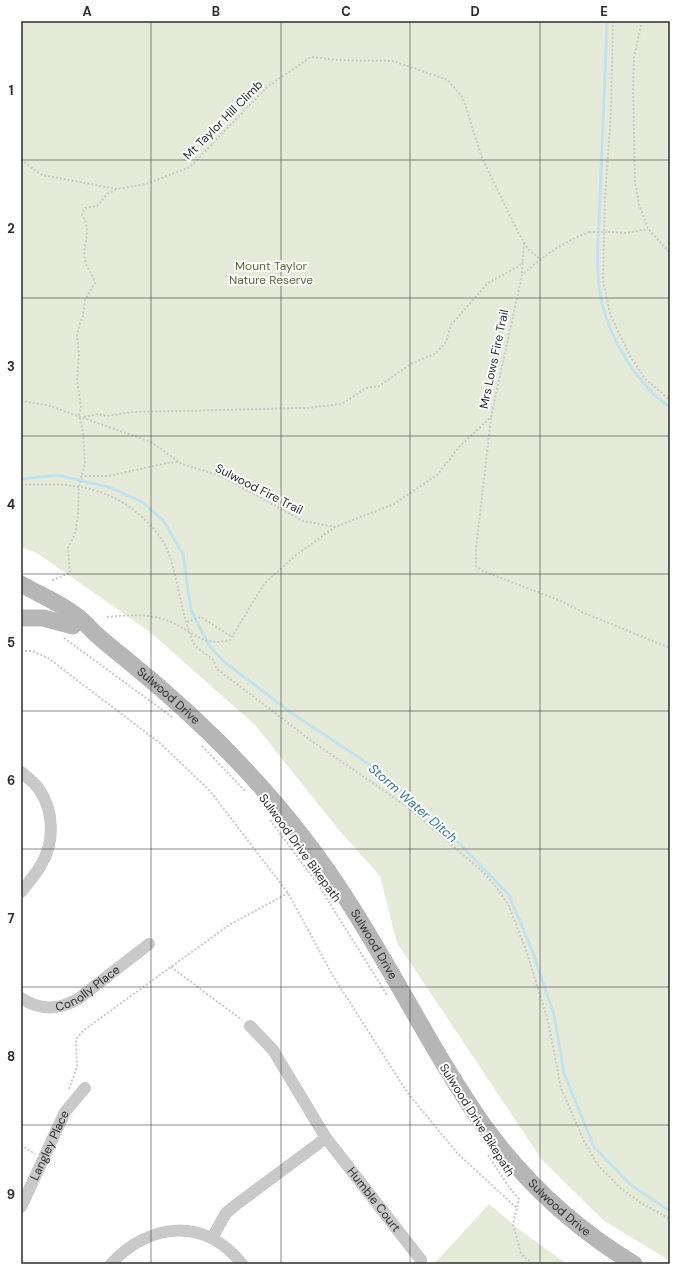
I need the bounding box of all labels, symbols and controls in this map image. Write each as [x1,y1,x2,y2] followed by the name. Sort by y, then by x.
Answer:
[82,3,92,20] text: A
[212,3,220,20] text: B
[341,3,351,20] text: C
[470,3,480,20] text: D
[600,3,608,20] text: E
[180,77,266,163] street label: Mt Taylor Hill Climb
[9,82,13,99] text: 1
[7,220,15,237] text: 2
[229,258,313,288] park label: Mount Taylor Nature Reserve
[476,308,512,410] street label: Mrs Lows Fire Trail
[7,358,15,375] text: 3
[212,460,306,518] street label: Sulwood Fire Trail
[7,496,15,513] text: 4
[7,634,15,651] text: 5
[134,664,204,728] street label: Sulwood Drive
[365,760,461,846] water label: Storm Water Ditch
[7,772,15,789] text: 6
[255,791,345,905] street label: Sulwood Drive Bikepath
[347,906,401,982] street label: Sulwood Drive
[8,910,15,927] text: 7
[54,961,123,1015] street label: Conolly Place
[7,1048,15,1065] text: 8
[436,1061,518,1179] street label: Sulwood Drive Bikepath
[26,1108,73,1183] street label: Langley Place
[344,1164,404,1235] street label: Humble Court
[525,1175,594,1240] street label: Sulwood Drive
[7,1186,15,1203] text: 9

